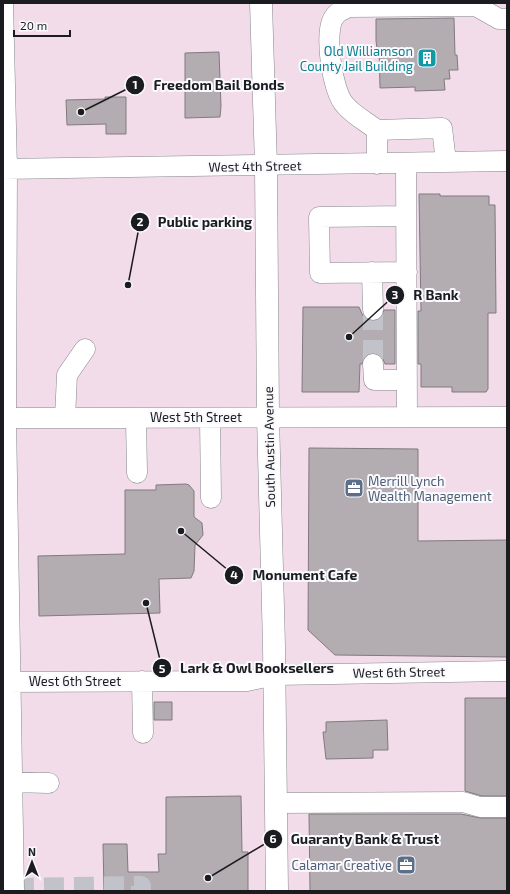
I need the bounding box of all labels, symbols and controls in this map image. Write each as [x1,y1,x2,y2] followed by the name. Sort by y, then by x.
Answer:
[14,12,70,38] scale bar
[20,18,47,32] text: 20 m
[300,43,413,74] place label: Old Williamson County Jail Building
[416,47,438,69] building icon: Old Williamson County Jail Building
[125,72,293,98] callout: Freedom Bail Bonds
[154,76,284,93] text: Freedom Bail Bonds
[132,77,138,91] text: 1
[208,157,302,175] street label: West 4th Street
[130,209,261,235] callout: Public parking
[158,213,252,230] text: Public parking
[137,214,144,228] text: 2
[385,282,466,308] callout: R Bank
[413,286,459,303] text: R Bank
[392,287,399,301] text: 3
[260,386,278,508] street label: South Austin Avenue
[150,409,242,425] street label: West 5th Street
[368,473,492,504] place label: Merrill Lynch Wealth Management
[343,477,365,499] office icon: Merrill Lynch Wealth Management
[224,562,365,588] callout: Monument Cafe
[253,566,358,583] text: Monument Cafe
[230,567,238,581] text: 4
[152,655,342,681] callout: Lark & Owl Booksellers
[180,659,334,676] text: Lark & Owl Booksellers
[159,661,166,675] text: 5
[353,663,445,681] street label: West 6th Street
[29,673,121,689] street label: West 6th Street
[263,826,448,852] callout: Guaranty Bank & Trust
[291,830,439,847] text: Guaranty Bank & Trust
[269,831,277,845] text: 6
[12,842,52,882] north arrow
[28,845,36,858] text: N
[395,854,417,876] office icon: Calamar Creative
[292,857,392,873] place label: Calamar Creative

